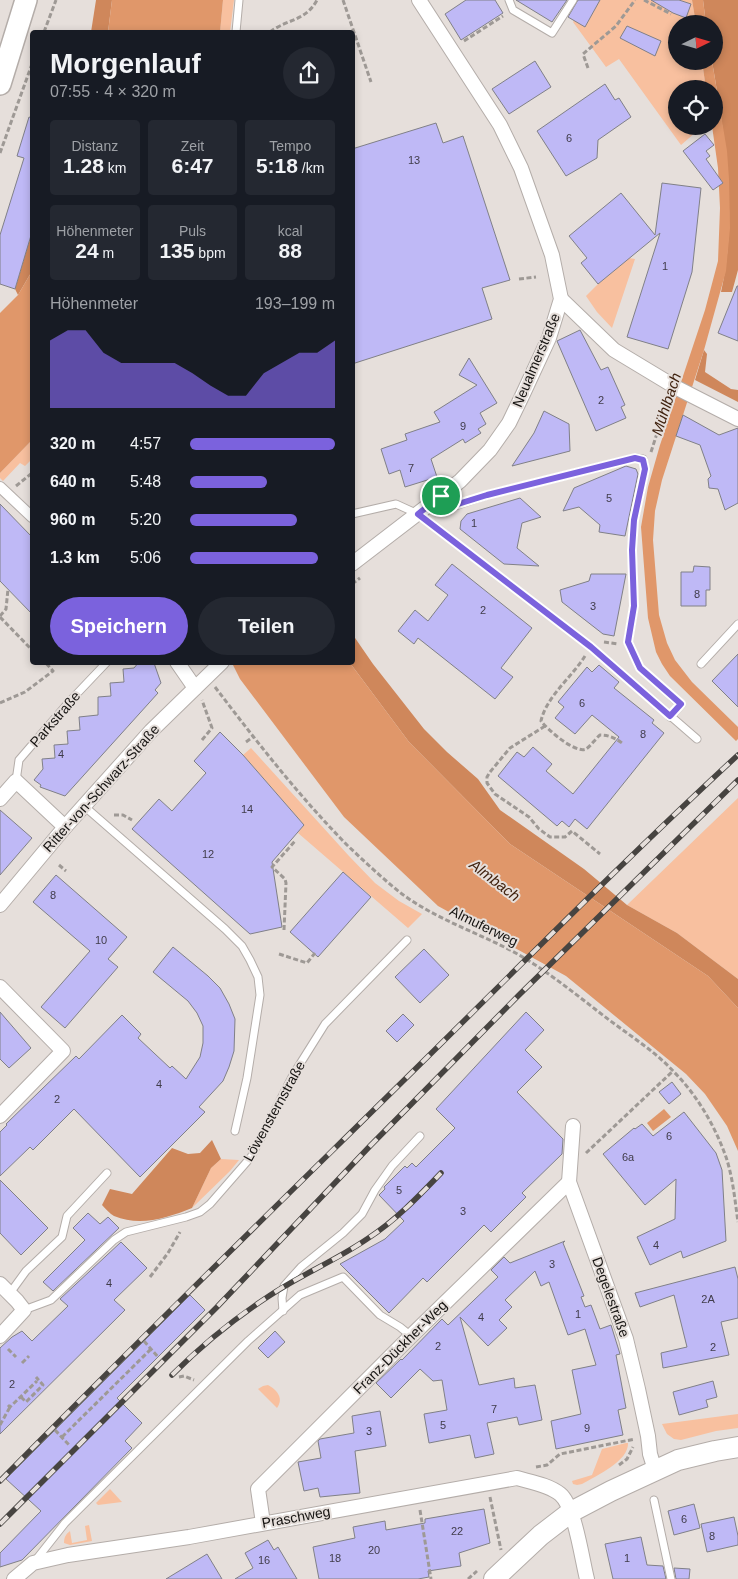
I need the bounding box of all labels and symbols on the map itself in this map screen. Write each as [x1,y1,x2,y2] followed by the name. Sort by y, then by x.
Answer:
[668,15,722,70] north arrow
[566,132,572,144] house number: 6
[408,154,420,166] house number: 13
[662,260,668,272] house number: 1
[509,310,563,409] street label: Neualmerstraße
[648,370,684,438] water label: Mühlbach
[598,394,604,406] house number: 2
[460,420,466,432] house number: 9
[408,462,414,474] house number: 7
[420,475,462,517] pin
[606,492,612,504] house number: 5
[471,517,477,529] house number: 1
[694,588,700,600] house number: 8
[590,600,596,612] house number: 3
[480,604,486,616] house number: 2
[27,688,84,750] street label: Parkstraße
[579,697,585,709] house number: 6
[40,721,163,855] street label: Ritter-von-Schwarz-Straße
[640,728,646,740] house number: 8
[58,748,64,760] house number: 4
[241,803,253,815] house number: 14
[202,848,214,860] house number: 12
[466,855,523,904] water label: Almbach
[50,889,56,901] house number: 8
[447,903,521,949] street label: Almuferweg
[95,934,107,946] house number: 10
[240,1058,308,1164] street label: Löwensternstraße
[156,1078,162,1090] house number: 4
[54,1093,60,1105] house number: 2
[666,1130,672,1142] house number: 6
[622,1151,635,1163] house number: 6a
[396,1184,402,1196] house number: 5
[460,1205,466,1217] house number: 3
[653,1239,659,1251] house number: 4
[589,1255,633,1339] street label: Degelestraße
[549,1258,555,1270] house number: 3
[106,1277,112,1289] house number: 4
[701,1293,715,1305] house number: 2A
[350,1297,450,1397] street label: Franz-Dückher-Weg
[575,1308,581,1320] house number: 1
[478,1311,484,1323] house number: 4
[435,1340,441,1352] house number: 2
[710,1341,716,1353] house number: 2
[9,1378,15,1390] house number: 2
[491,1403,497,1415] house number: 7
[440,1419,446,1431] house number: 5
[584,1422,590,1434] house number: 9
[366,1425,372,1437] house number: 3
[261,1503,331,1531] street label: Praschweg
[681,1513,687,1525] house number: 6
[451,1525,463,1537] house number: 22
[709,1530,715,1542] house number: 8
[368,1544,380,1556] house number: 20
[329,1552,341,1564] house number: 18
[624,1552,630,1564] house number: 1
[258,1554,270,1566] house number: 16

